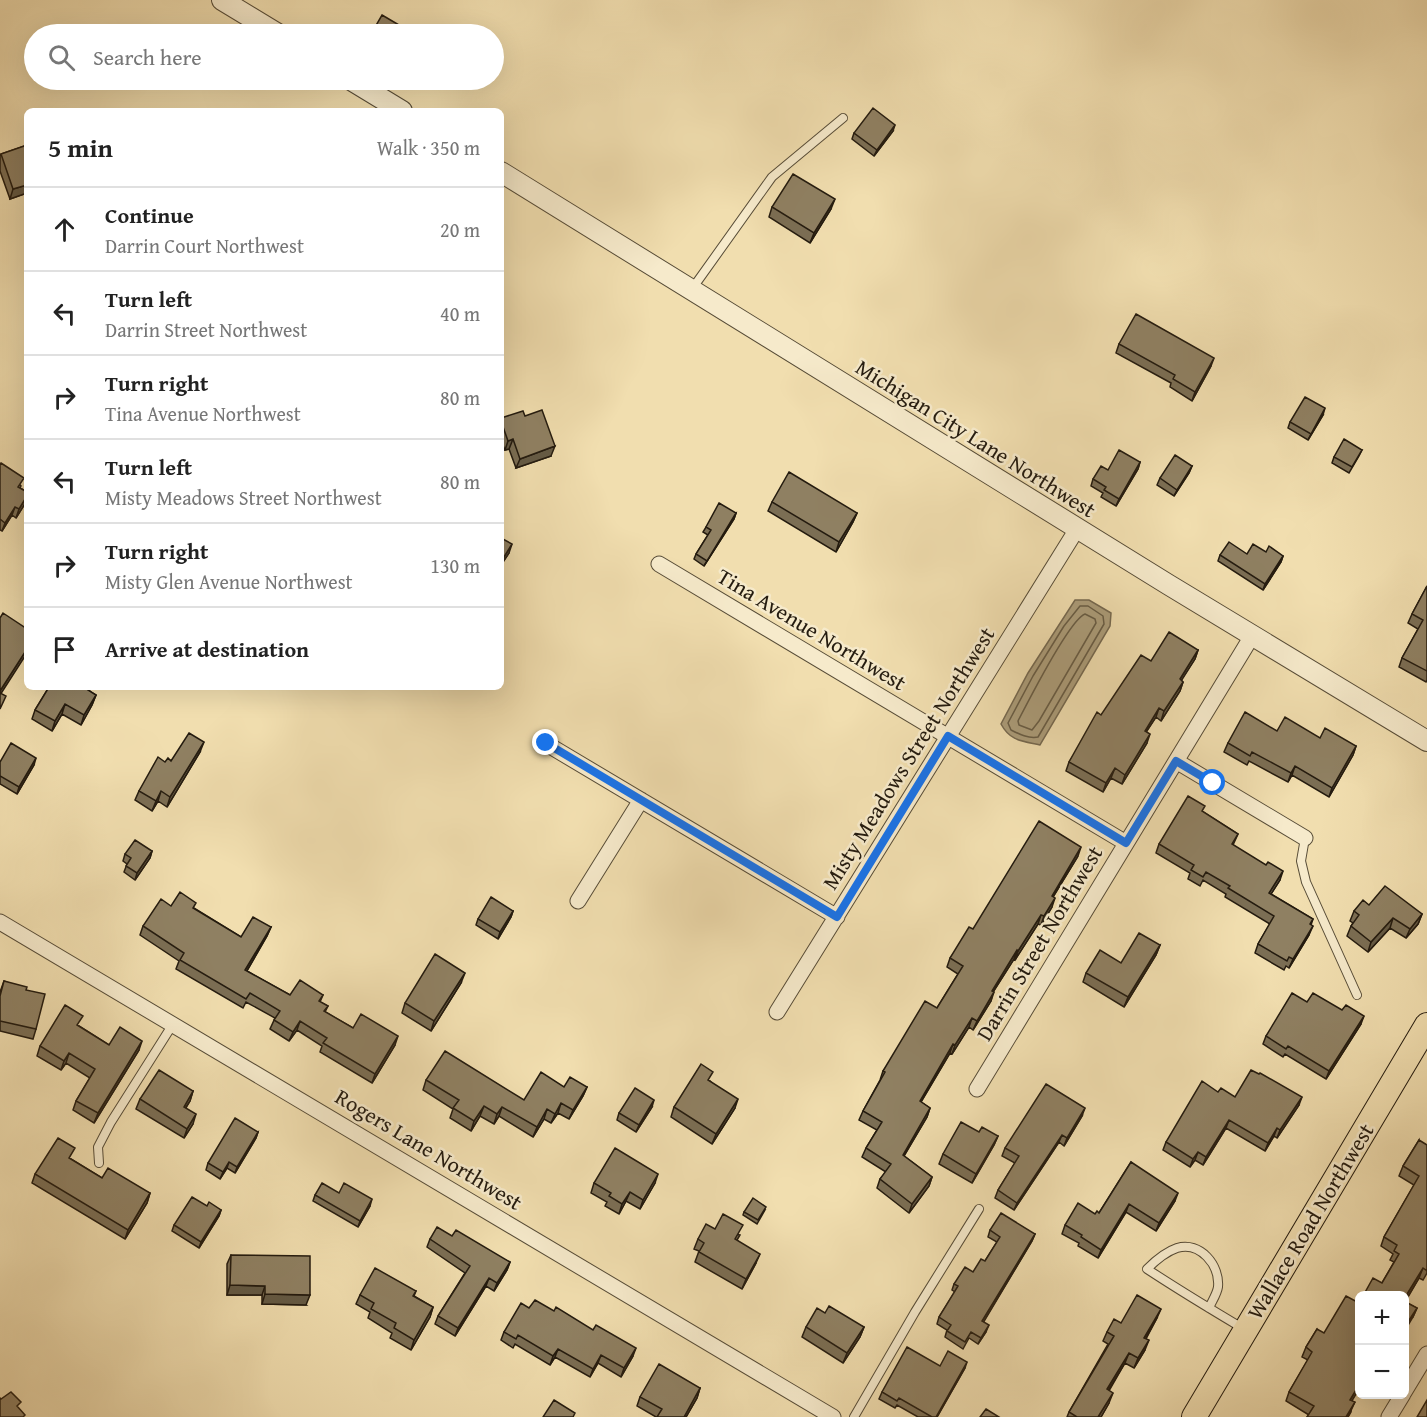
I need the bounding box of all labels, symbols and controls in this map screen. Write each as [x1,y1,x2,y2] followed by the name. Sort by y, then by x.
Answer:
[24,24,504,90] search box
[45,41,78,74] icon: search
[93,41,202,73] text: Search here
[48,128,113,167] text: 5 min
[377,133,480,162] text: Walk · 350 m
[105,199,194,231] text: Continue
[48,213,81,246] icon: ahead
[440,215,480,244] text: 20 m
[105,231,304,260] text: Darrin Court Northwest
[105,283,192,315] text: Turn left
[48,297,81,330] icon: left
[440,299,480,328] text: 40 m
[105,315,307,344] text: Darrin Street Northwest
[850,351,1102,525] street label: Michigan City Lane Northwest
[105,367,208,399] text: Turn right
[48,381,81,414] icon: right
[440,383,480,412] text: 80 m
[105,399,301,428] text: Tina Avenue Northwest
[105,451,192,483] text: Turn left
[48,465,81,498] icon: left
[440,467,480,496] text: 80 m
[105,483,382,512] text: Misty Meadows Street Northwest
[105,535,208,567] text: Turn right
[48,549,81,582] icon: right
[430,551,480,580] text: 130 m
[711,560,913,698] street label: Tina Avenue Northwest
[105,567,353,596] text: Misty Glen Avenue Northwest
[814,620,1002,896] street label: Misty Meadows Street Northwest
[48,633,81,666] icon: arrive
[105,633,309,665] text: Arrive at destination
[532,729,558,755] route end
[1199,769,1225,795] route start
[968,839,1110,1047] street label: Darrin Street Northwest
[329,1080,529,1218] street label: Rogers Lane Northwest
[1239,1117,1381,1325] street label: Wallace Road Northwest
[1355,1291,1409,1399] map controls
[1355,1291,1409,1345] button: +
[1355,1345,1409,1399] button: −

